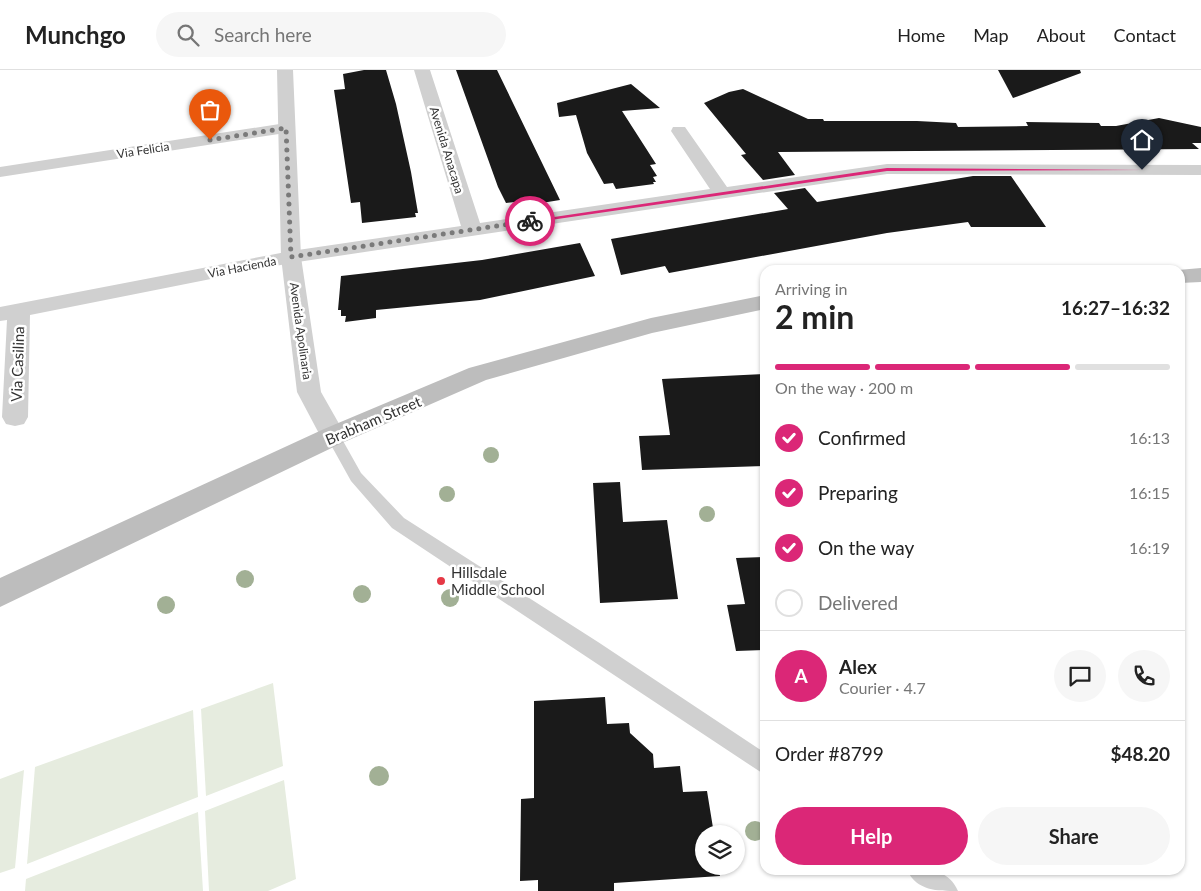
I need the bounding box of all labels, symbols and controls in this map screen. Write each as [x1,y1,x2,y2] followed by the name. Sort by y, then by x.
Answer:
[156,12,506,57] search box
[25,20,126,49] text: Munchgo
[174,21,202,49] icon: search
[214,23,312,46] text: Search here
[897,24,945,46] text: Home
[973,24,1009,46] text: Map
[1037,24,1086,46] text: About
[1114,24,1176,46] text: Contact
[189,89,231,140] pin
[196,96,224,124] icon: bag
[427,105,467,195] street label: Avenida Anacapa
[1121,119,1163,170] pin
[1128,126,1156,154] icon: home
[116,138,170,162] street label: Via Felicia
[505,196,555,246] courier
[516,207,544,235] icon: bike
[207,253,277,281] street label: Via Hacienda
[775,279,848,298] text: Arriving in
[287,281,315,381] street label: Avenida Apolinaria
[1061,296,1170,319] text: 16:27–16:32
[775,297,854,336] text: 2 min
[7,326,27,402] street label: Via Casilina
[775,378,913,397] text: On the way · 200 m
[322,392,424,448] street label: Brabham Street
[775,424,803,452] icon: check
[818,426,906,449] text: Confirmed
[1129,428,1170,447] text: 16:13
[775,479,803,507] icon: check
[818,481,898,504] text: Preparing
[1129,483,1170,502] text: 16:15
[775,534,803,562] icon: check
[818,536,914,559] text: On the way
[1129,538,1170,557] text: 16:19
[451,563,545,598] place label: Hillsdale Middle School
[435,575,447,587] marker: Hillsdale Middle School
[818,591,898,614] text: Delivered
[1054,650,1106,702] button: chat
[1118,650,1170,702] button: phone
[839,655,877,678] text: Alex
[794,664,808,687] text: A
[839,678,926,697] text: Courier · 4.7
[775,742,884,765] text: Order #8799
[1110,742,1170,765] text: $48.20
[775,807,968,865] button: Help
[978,807,1170,865] button: Share
[695,825,745,875] map controls
[695,825,745,875] button: layers

